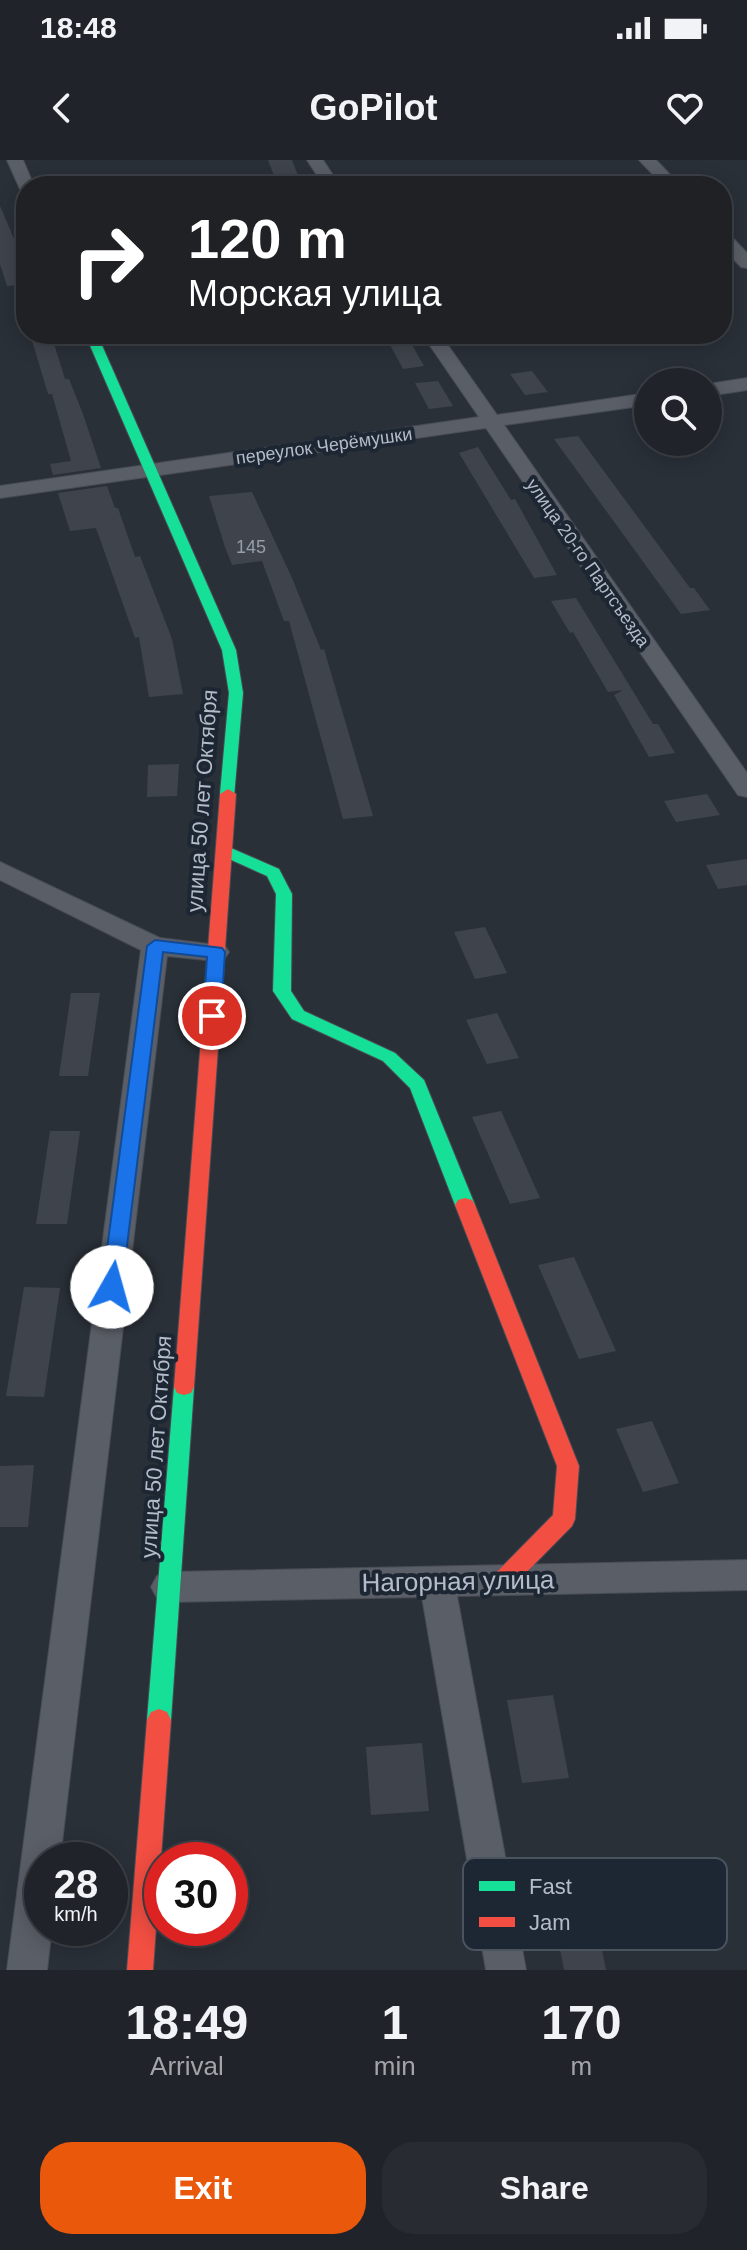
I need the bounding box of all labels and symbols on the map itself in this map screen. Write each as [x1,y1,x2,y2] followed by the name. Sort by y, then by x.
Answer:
[235,424,413,468] street label: переулок Черёмушки
[522,475,654,652] street label: улица 20-го Партсъезда
[236,537,266,557] house number: 145
[182,689,222,913] street label: улица 50 лет Октября
[178,982,246,1050] pin
[70,1245,154,1329] position arrow
[136,1335,176,1559] street label: улица 50 лет Октября
[361,1564,555,1598] street label: Нагорная улица
[144,1842,248,1946] speed limit sign: 30
[463,1858,727,1950] legend
[529,1874,572,1899] text: Fast
[529,1910,571,1935] text: Jam

